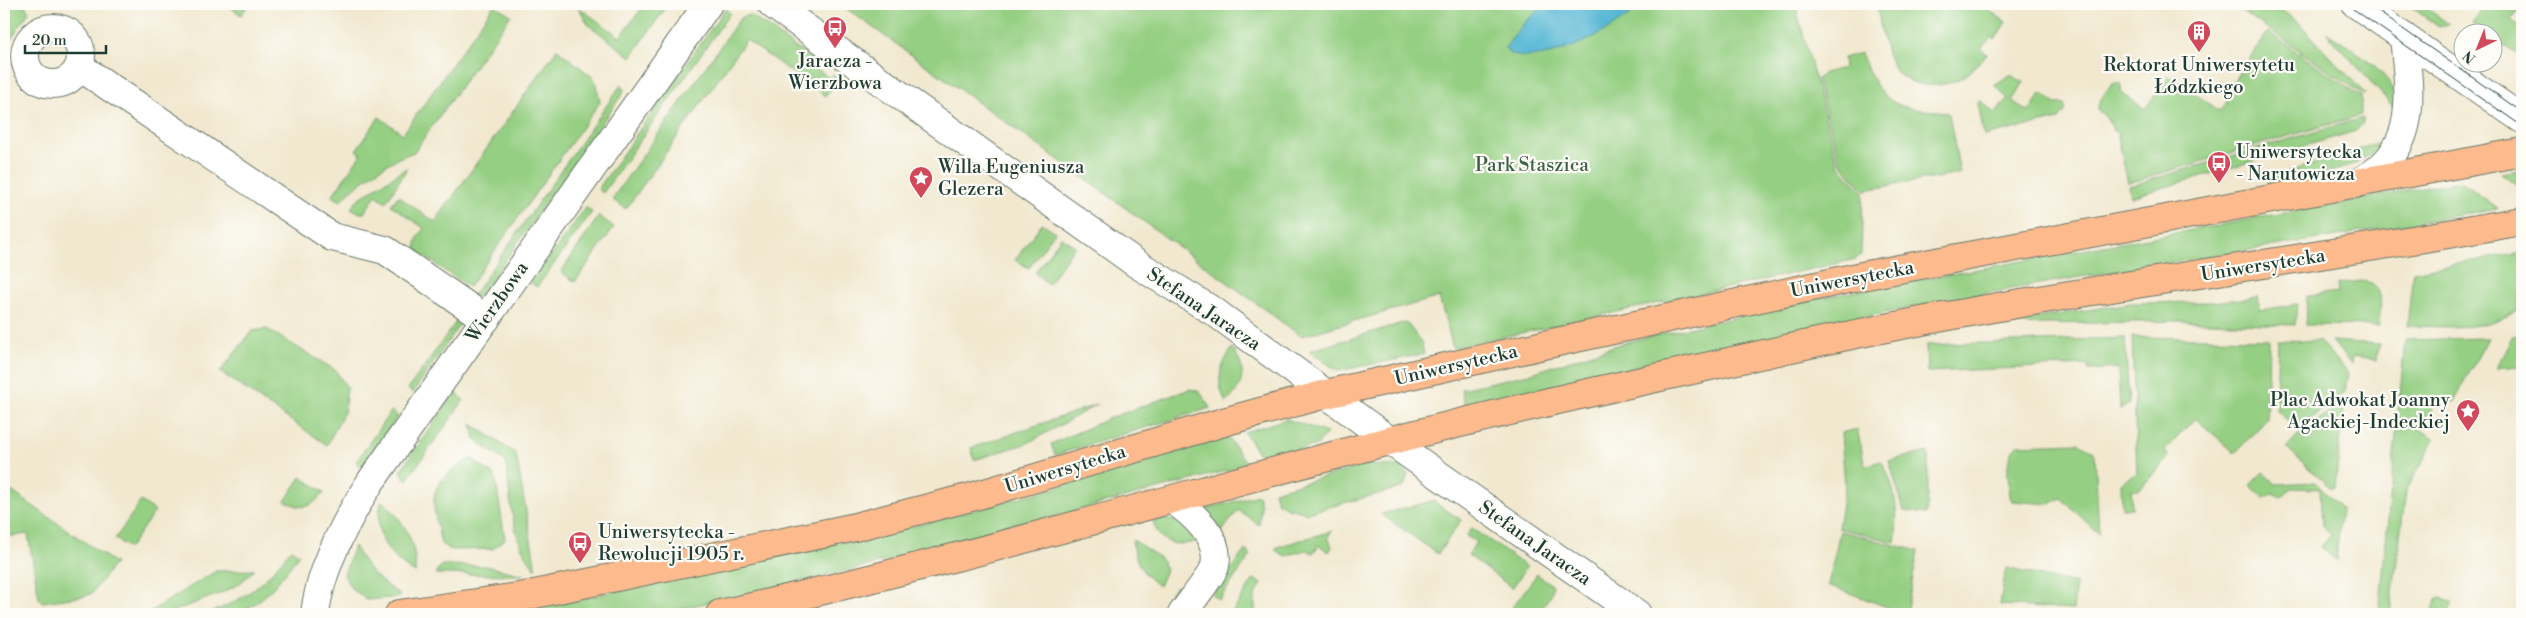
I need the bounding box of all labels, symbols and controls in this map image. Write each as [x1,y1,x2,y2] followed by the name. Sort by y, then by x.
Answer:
[822,15,848,49] bus stop icon: Jaracza - Wierzbowa
[2186,19,2212,53] building icon: Rektorat Uniwersytetu Łódzkiego
[25,22,106,54] scale bar
[2454,22,2504,72] north arrow
[32,31,67,50] text: 20 m
[2460,46,2480,67] text: N
[787,49,882,95] place label: Jaracza - Wierzbowa
[2103,53,2295,99] place label: Rektorat Uniwersytetu Łódzkiego
[2236,140,2362,186] place label: Uniwersytecka - Narutowicza
[2206,150,2232,184] bus stop icon: Uniwersytecka - Narutowicza
[1475,153,1589,177] park label: Park Staszica
[937,155,1085,201] place label: Willa Eugeniusza Glezera
[908,165,934,199] place icon: Willa Eugeniusza Glezera
[2199,243,2327,287] street label: Uniwersytecka
[1788,255,1916,303] street label: Uniwersytecka
[460,256,534,348] street label: Wierzbowa
[1143,262,1266,356] street label: Stefana Jaracza
[1392,339,1520,391] street label: Uniwersytecka
[2270,388,2451,434] place label: Plac Adwokat Joanny Agackiej-Indeckiej
[2455,398,2481,432] place icon: Plac Adwokat Joanny Agackiej-Indeckiej
[1001,439,1129,499] street label: Uniwersytecka
[1474,495,1596,591] street label: Stefana Jaracza
[598,520,744,566] place label: Uniwersytecka - Rewolucji 1905 r.
[567,530,593,564] bus stop icon: Uniwersytecka - Rewolucji 1905 r.

